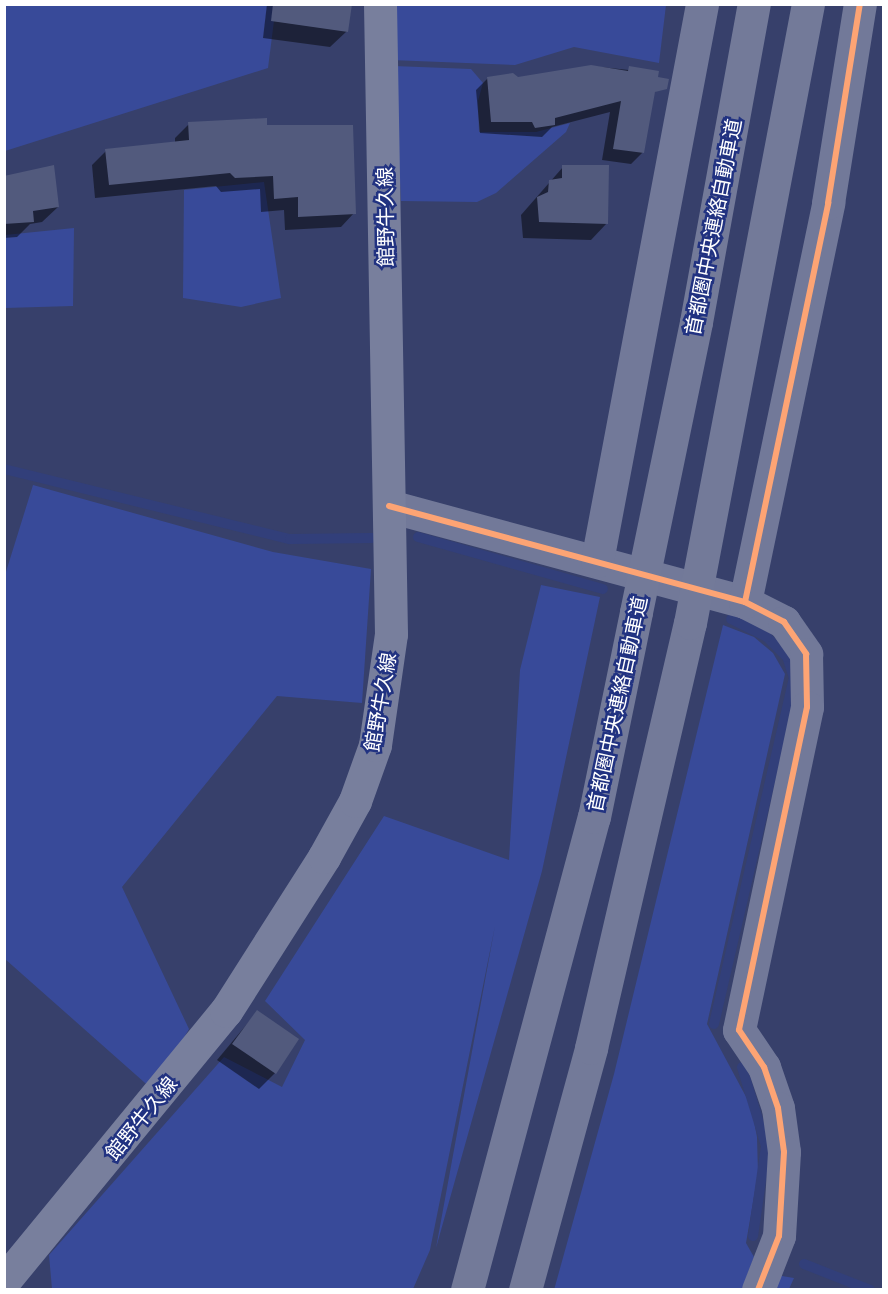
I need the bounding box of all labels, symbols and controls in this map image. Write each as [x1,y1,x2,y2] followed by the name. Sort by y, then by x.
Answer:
[680,117,746,337] street label: 首都圏中央連絡自動車道
[372,167,398,267] street label: 館野牛久線
[582,594,652,814] street label: 首都圏中央連絡自動車道
[359,651,401,753] street label: 館野牛久線
[100,1072,182,1164] street label: 館野牛久線

